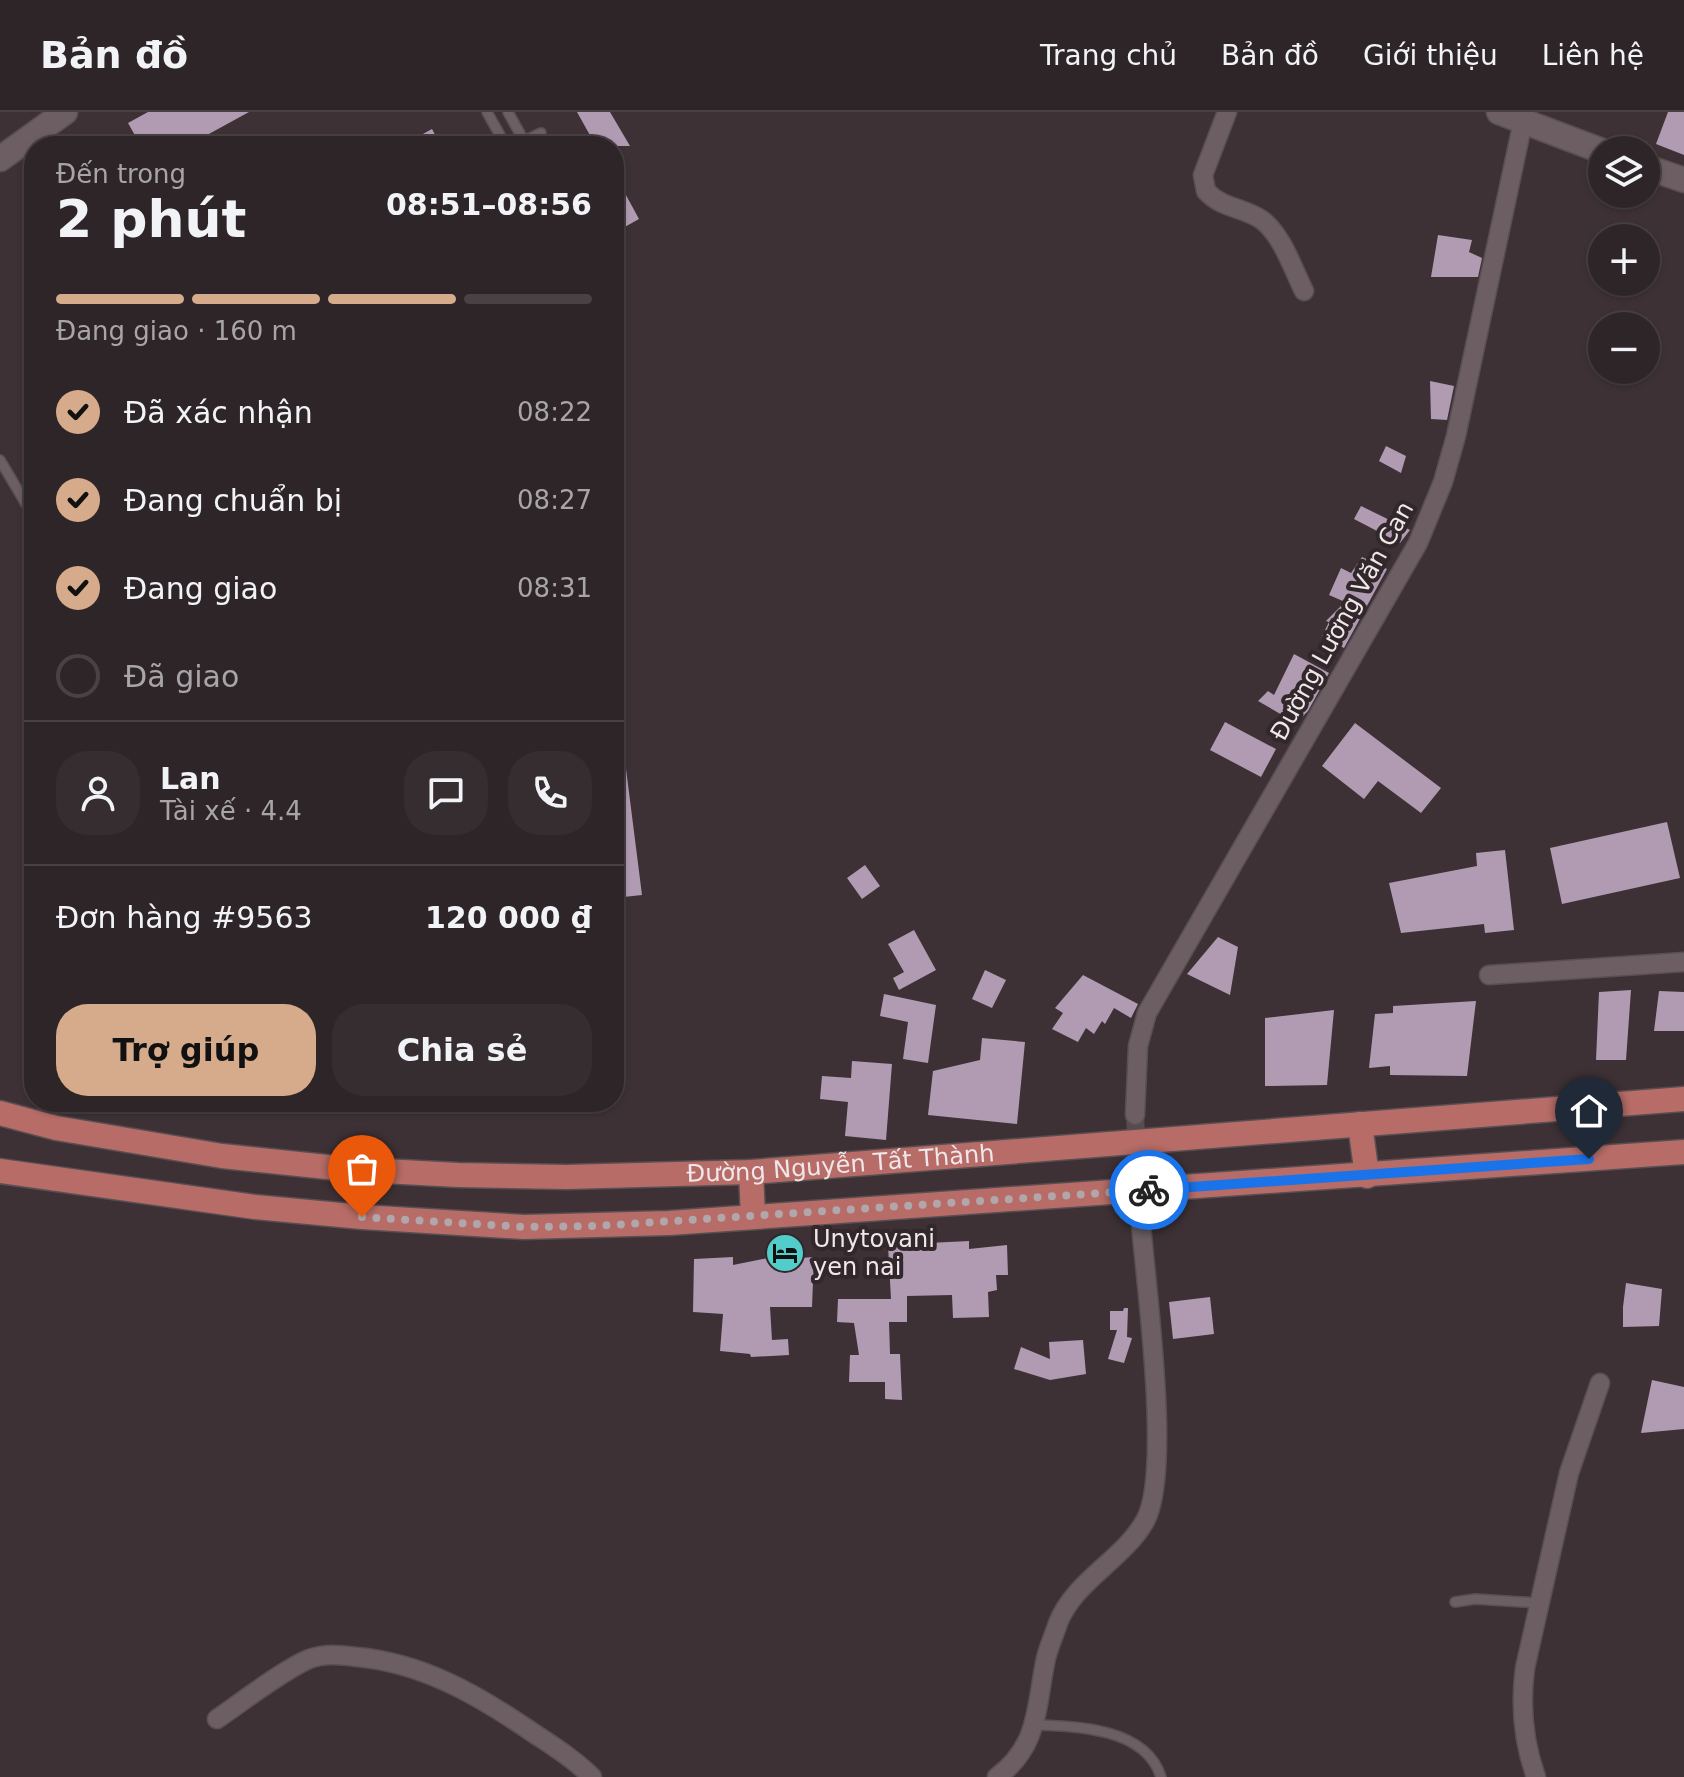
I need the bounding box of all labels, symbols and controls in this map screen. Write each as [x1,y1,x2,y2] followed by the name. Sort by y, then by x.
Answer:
[40,33,188,77] text: Bản đồ
[1040,39,1177,72] text: Trang chủ
[1221,39,1319,72] text: Bản đồ
[1363,39,1498,72] text: Giới thiệu
[1542,39,1644,72] text: Liên hệ
[1588,136,1660,384] map controls
[1588,136,1660,208] button: layers
[56,159,186,189] text: Đến trong
[386,187,592,222] text: 08:51–08:56
[56,189,246,249] text: 2 phút
[1588,224,1660,296] button: +
[1588,312,1660,384] button: −
[56,316,297,346] text: Đang giao · 160 m
[56,390,100,434] icon: check
[124,395,313,430] text: Đã xác nhận
[517,397,592,427] text: 08:22
[56,478,100,522] icon: check
[124,483,342,518] text: Đang chuẩn bị
[517,485,592,515] text: 08:27
[1265,497,1419,745] street label: Đường Lương Văn Can
[56,566,100,610] icon: check
[124,571,277,606] text: Đang giao
[517,573,592,603] text: 08:31
[124,659,239,694] text: Đã giao
[56,751,140,835] button: person
[404,751,488,835] button: chat
[508,751,592,835] button: phone
[160,761,221,796] text: Lan
[160,796,302,826] text: Tài xế · 4.4
[56,900,313,935] text: Đơn hàng #9563
[425,900,592,935] text: 120 000 ₫
[56,1004,316,1096] button: Trợ giúp
[332,1004,592,1096] button: Chia sẻ
[1555,1077,1623,1159] pin
[1567,1089,1611,1133] icon: home
[328,1135,396,1217] pin
[686,1139,995,1188] street label: Đường Nguyễn Tất Thành
[340,1147,384,1191] icon: bag
[1109,1150,1189,1230] courier
[1127,1168,1171,1212] icon: bike
[813,1225,935,1281] place label: Unytovani yen nai
[764,1232,806,1274] hotel icon: Unytovani yen nai

